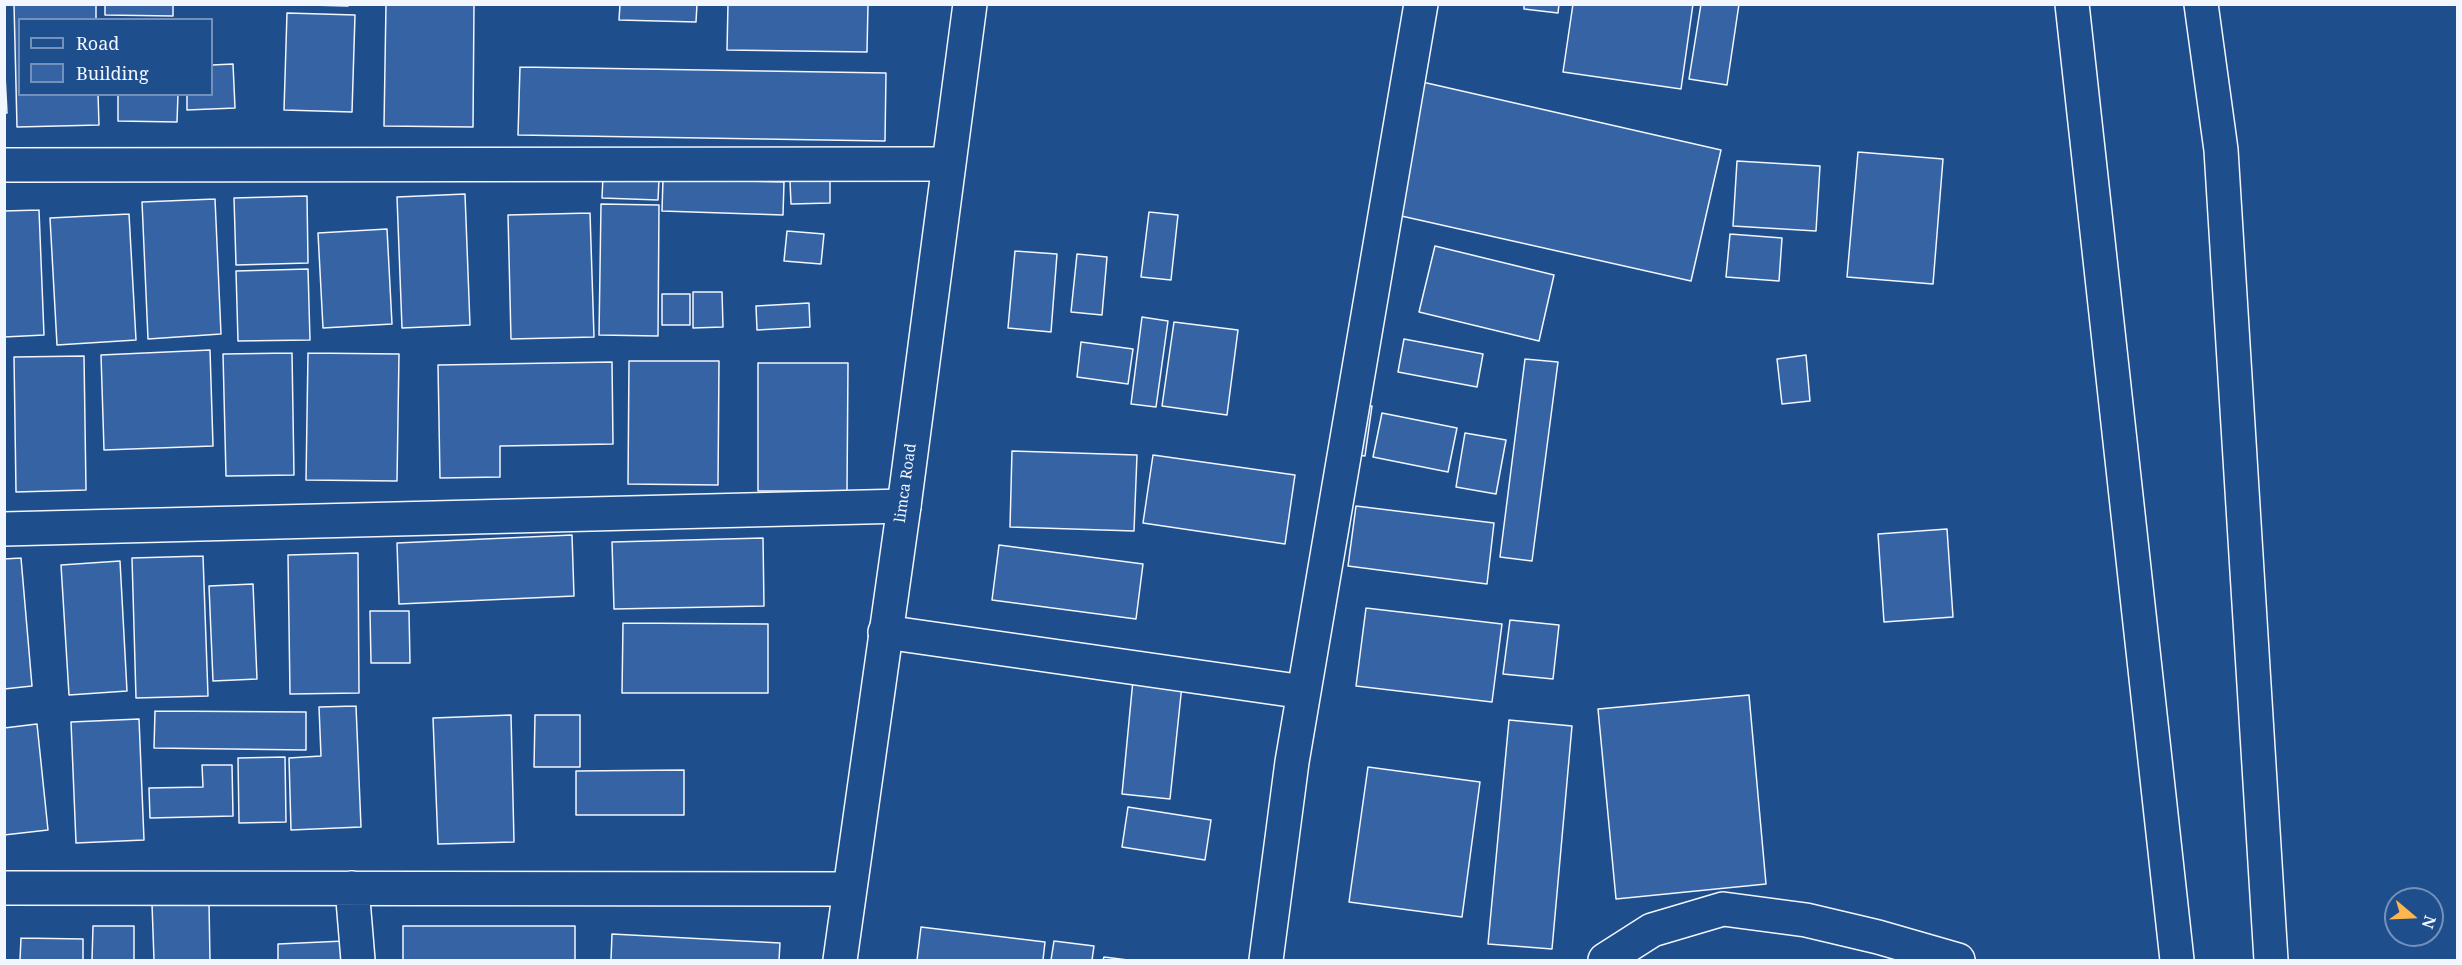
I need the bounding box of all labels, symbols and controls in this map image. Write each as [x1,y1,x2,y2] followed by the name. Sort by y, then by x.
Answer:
[18,18,213,96] legend
[76,31,119,55] text: Road
[76,61,149,85] text: Building
[892,442,920,524] street label: limca Road
[2384,887,2444,947] north arrow
[2417,913,2442,932] text: N

